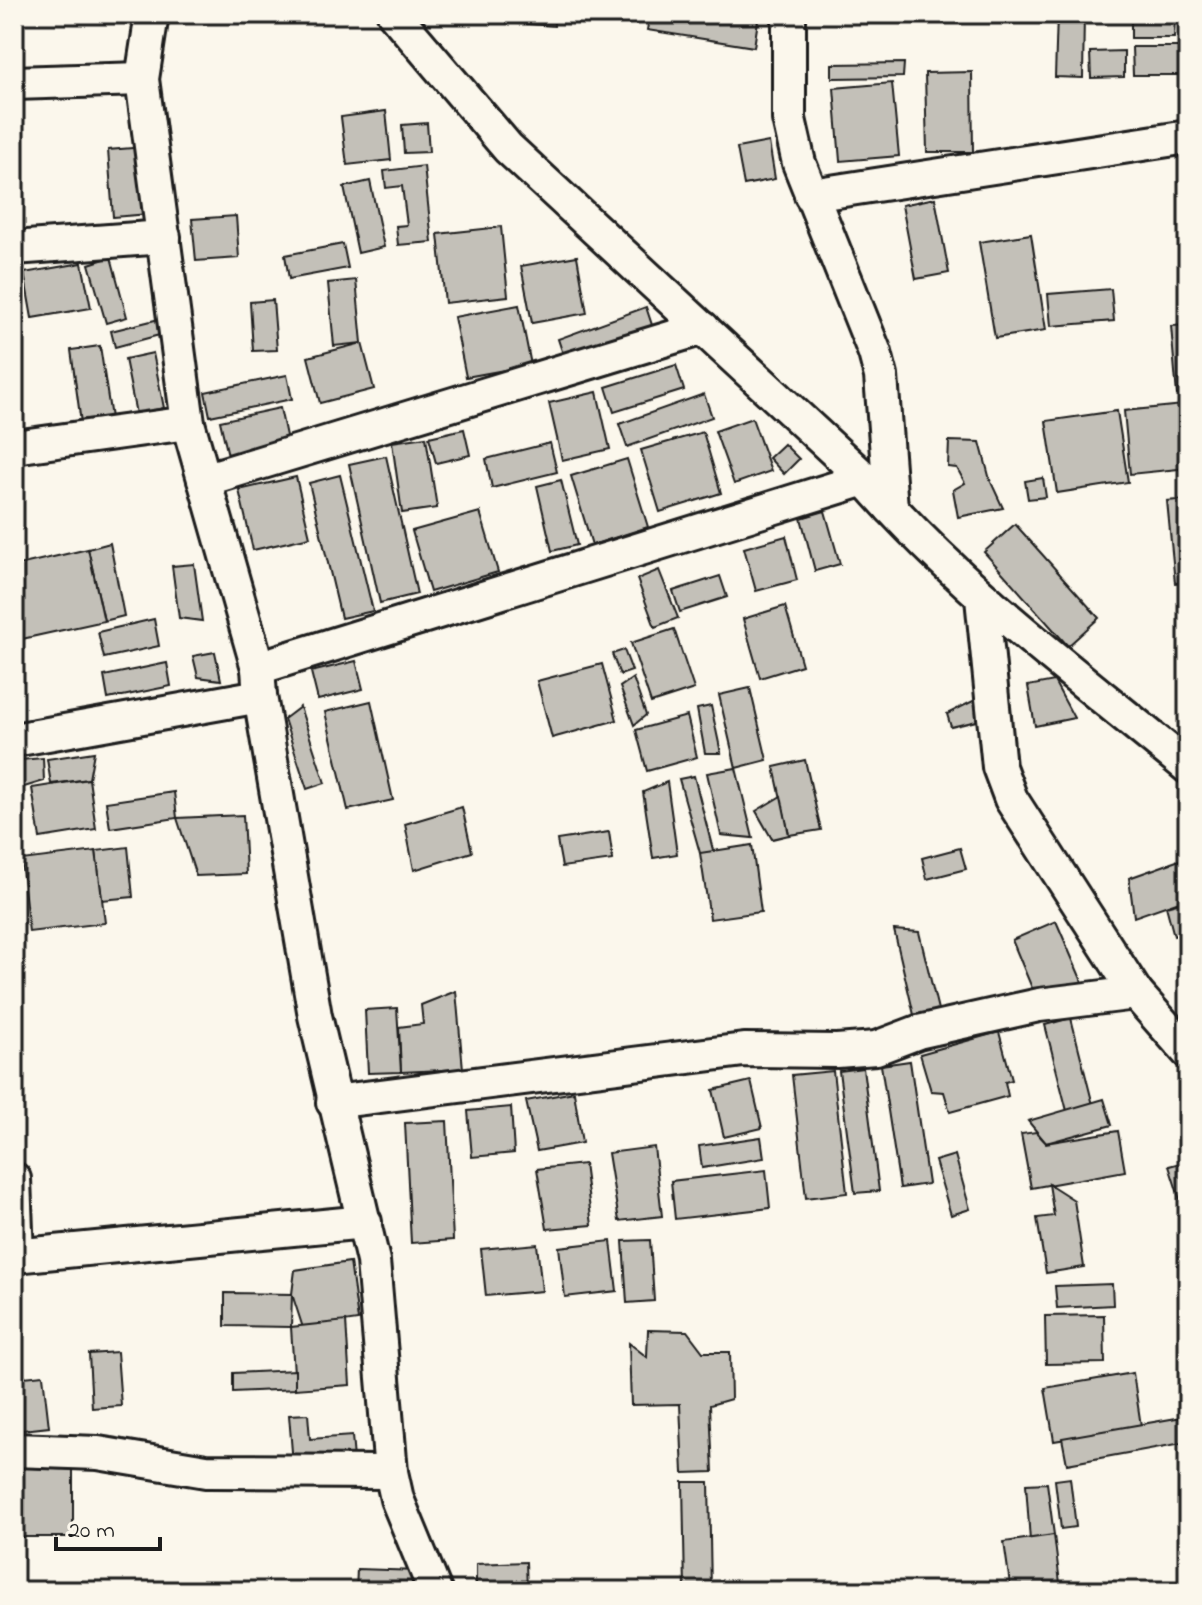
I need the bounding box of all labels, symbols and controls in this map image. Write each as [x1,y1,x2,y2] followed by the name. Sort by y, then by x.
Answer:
[56,1501,160,1551] scale bar
[68,1514,115,1549] text: 20 m

